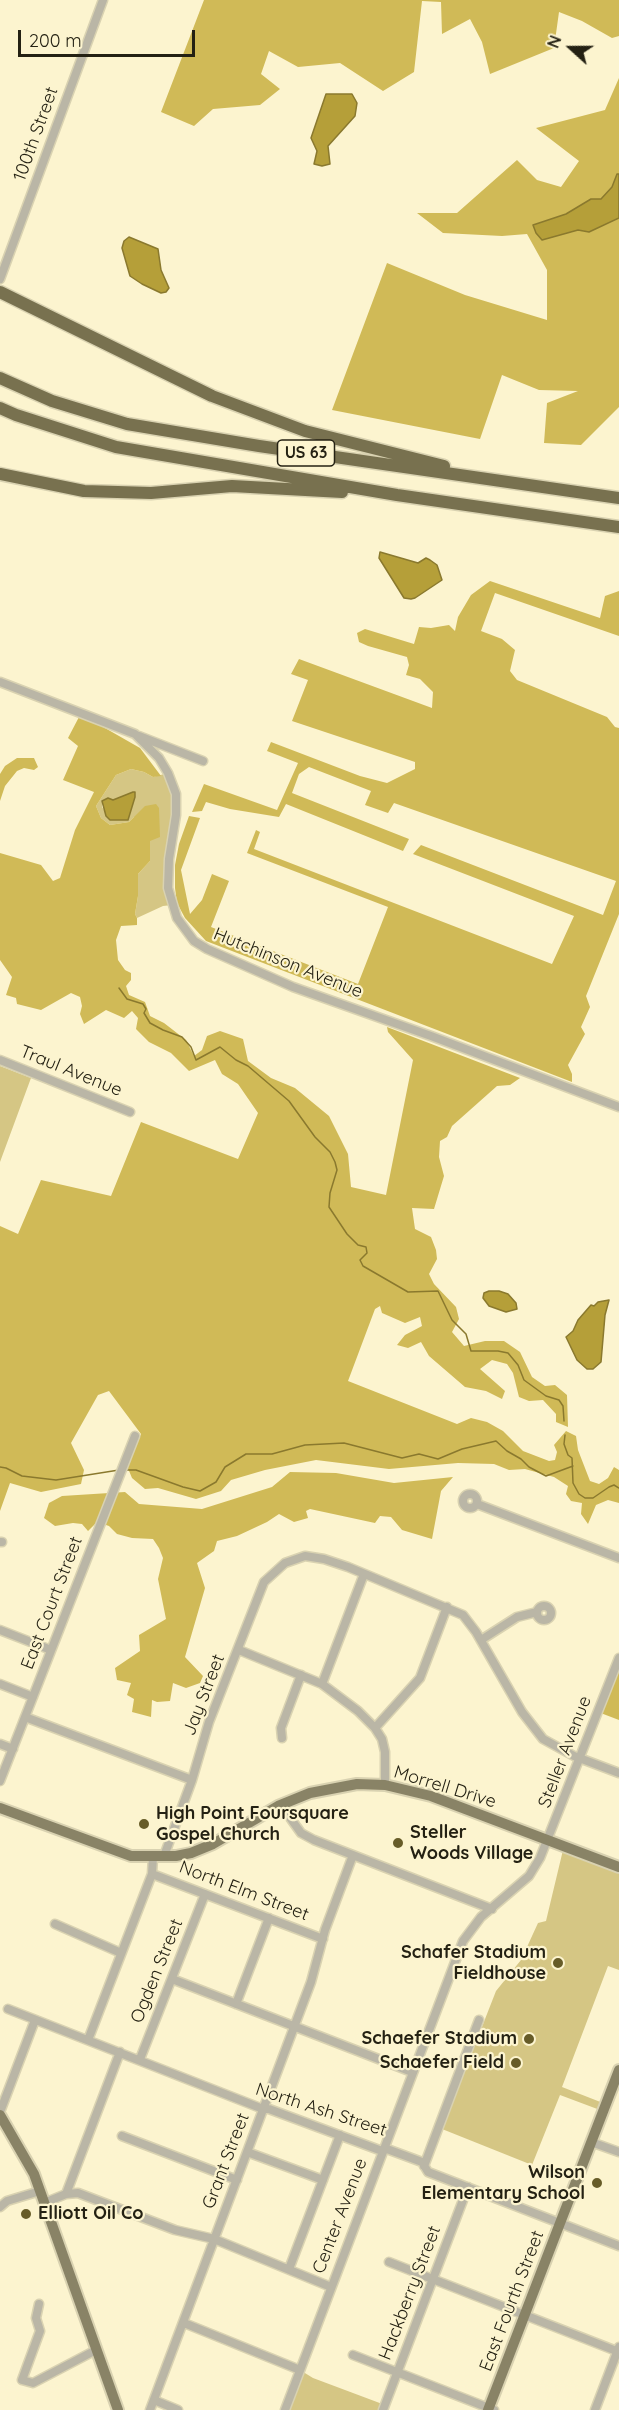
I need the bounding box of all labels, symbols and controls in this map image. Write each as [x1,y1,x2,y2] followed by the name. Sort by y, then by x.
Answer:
[21,18,198,56] scale bar
[541,18,601,78] north arrow
[29,29,82,52] text: 200 m
[543,32,566,51] text: N
[9,84,63,184] street label: 100th Street
[278,440,334,466] road number: US 63
[210,923,366,1003] street label: Hutchinson Avenue
[17,1041,125,1101] street label: Traul Avenue
[17,1533,87,1673] street label: East Court Street
[179,1651,229,1739] street label: Jay Street
[534,1693,596,1811] street label: Steller Avenue
[391,1761,499,1813] street label: Morrell Drive
[156,1803,349,1846] place label: High Point Foursquare Gospel Church
[137,1817,151,1831] marker: High Point Foursquare Gospel Church
[410,1822,533,1864] place label: Steller Woods Village
[391,1836,405,1850] marker: Steller Woods Village
[176,1856,312,1926] street label: North Elm Street
[126,1916,188,2026] street label: Ogden Street
[401,1942,546,1984] place label: Schafer Stadium Fieldhouse
[551,1956,565,1970] marker: Schafer Stadium Fieldhouse
[361,2028,517,2050] place label: Schaefer Stadium
[522,2032,536,2046] marker: Schaefer Stadium
[380,2052,504,2074] place label: Schaefer Field
[509,2056,523,2070] marker: Schaefer Field
[253,2079,389,2141] street label: North Ash Street
[198,2110,254,2212] street label: Grant Street
[308,2155,372,2277] street label: Center Avenue
[421,2162,585,2204] place label: Wilson Elementary School
[590,2176,604,2190] marker: Wilson Elementary School
[38,2203,144,2225] place label: Elliott Oil Co
[19,2207,33,2221] marker: Elliott Oil Co
[374,2223,446,2363] street label: Hackberry Street
[475,2228,549,2374] street label: East Fourth Street

